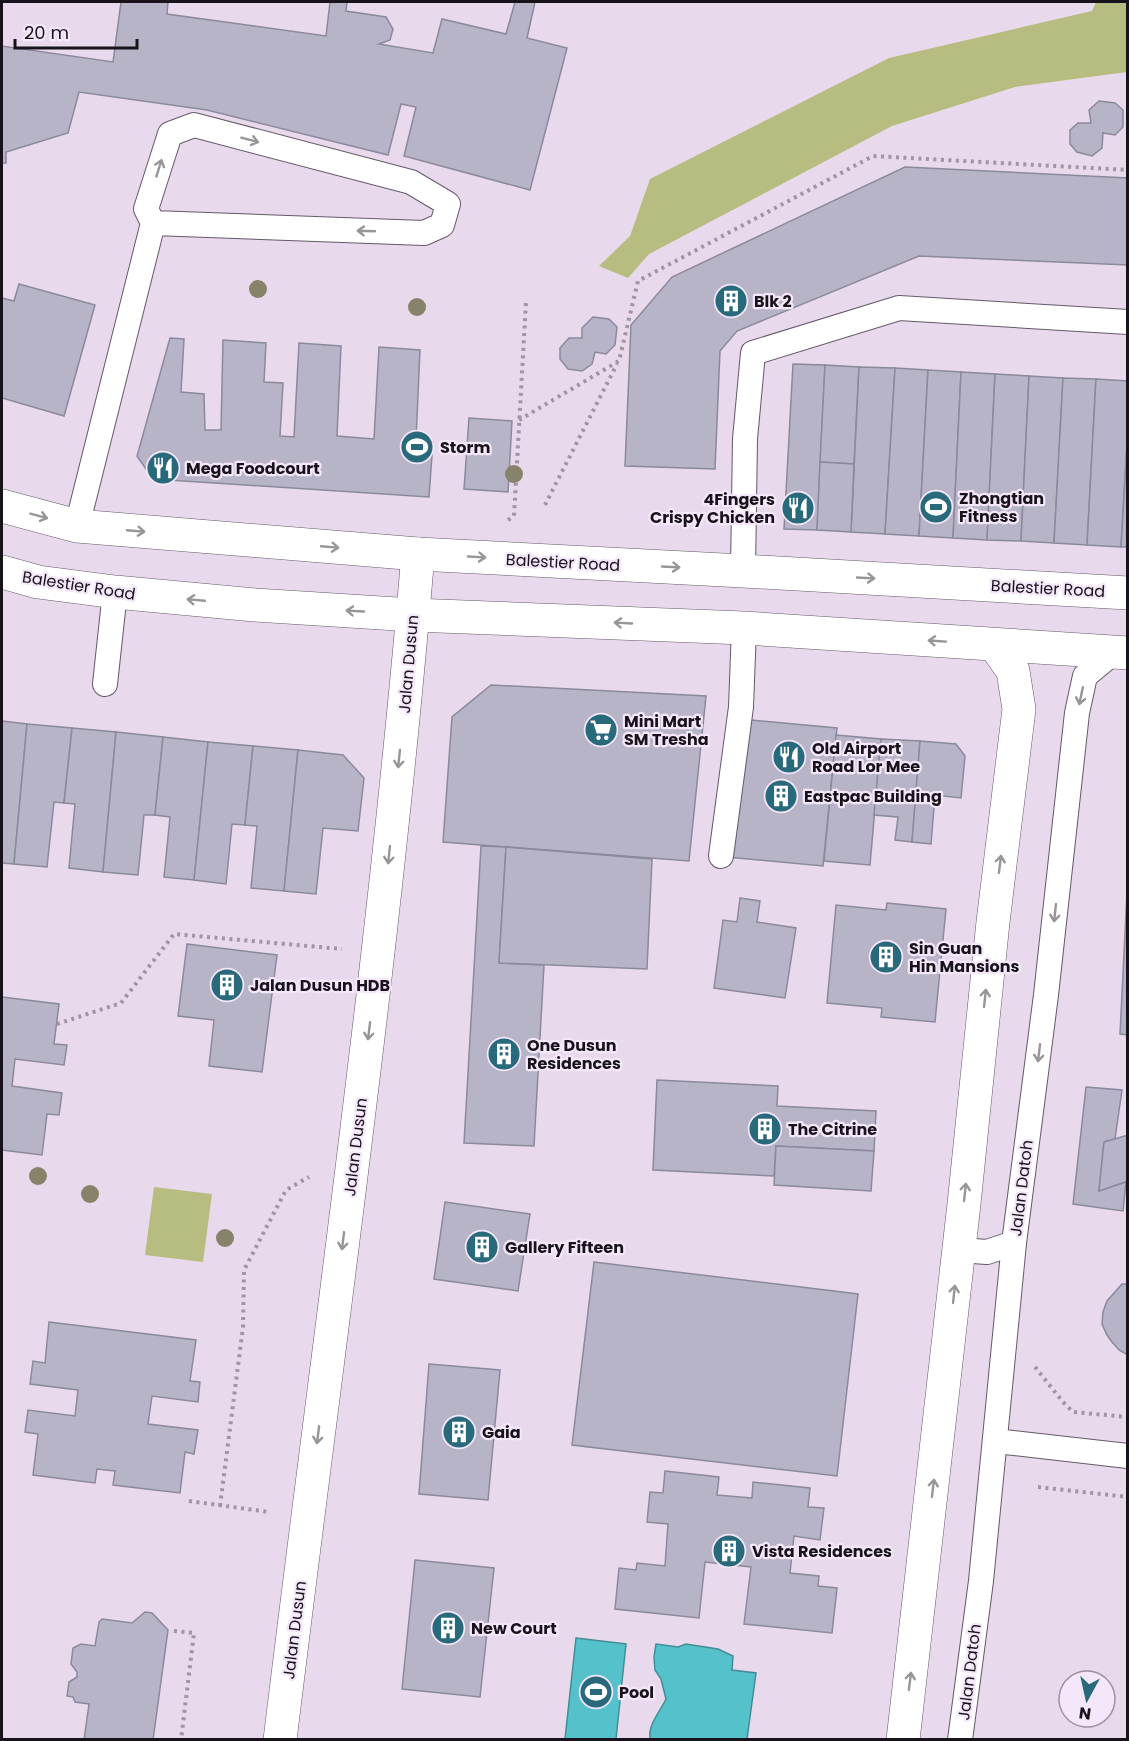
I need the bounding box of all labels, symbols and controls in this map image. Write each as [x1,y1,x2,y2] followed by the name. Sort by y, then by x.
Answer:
[15,12,136,50] scale bar
[24,20,69,45] text: 20 m
[240,135,259,147] one-way arrow
[154,159,165,178] one-way arrow
[357,225,377,236] one-way arrow
[713,283,749,319] building icon: Blk 2
[754,290,792,313] place label: Blk 2
[399,429,435,465] sports icon: Storm
[440,436,490,459] place label: Storm
[145,450,181,486] restaurant icon: Mega Foodcourt
[186,457,320,480] place label: Mega Foodcourt
[959,487,1044,528] place label: Zhongtian Fitness
[650,488,775,529] place label: 4Fingers Crispy Chicken
[918,489,954,525] sports icon: Zhongtian Fitness
[780,490,816,526] restaurant icon: 4Fingers Crispy Chicken
[30,511,49,522] one-way arrow
[125,526,145,537] one-way arrow
[320,542,340,553] one-way arrow
[505,548,621,577] street label: Balestier Road
[466,552,486,563] one-way arrow
[661,562,681,573] one-way arrow
[21,565,137,606] street label: Balestier Road
[855,572,875,583] one-way arrow
[990,574,1106,603] street label: Balestier Road
[187,594,207,605] one-way arrow
[345,606,365,617] one-way arrow
[393,614,424,714] street label: Jalan Dusun
[613,617,633,628] one-way arrow
[927,635,947,646] one-way arrow
[1075,686,1086,705] one-way arrow
[624,710,709,751] place label: Mini Mart SM Tresha
[583,712,619,748] supermarket icon: Mini Mart SM Tresha
[812,737,920,778] place label: Old Airport Road Lor Mee
[771,739,807,775] restaurant icon: Old Airport Road Lor Mee
[393,748,404,768] one-way arrow
[763,778,799,814] building icon: Eastpac Building
[804,785,942,808] place label: Eastpac Building
[383,844,394,864] one-way arrow
[995,855,1006,875] one-way arrow
[1049,902,1060,922] one-way arrow
[909,937,1020,978] place label: Sin Guan Hin Mansions
[868,939,904,975] building icon: Sin Guan Hin Mansions
[209,967,245,1003] building icon: Jalan Dusun HDB
[250,974,390,997] place label: Jalan Dusun HDB
[980,989,991,1009] one-way arrow
[364,1021,375,1041] one-way arrow
[527,1034,621,1075] place label: One Dusun Residences
[486,1036,522,1072] building icon: One Dusun Residences
[1033,1043,1044,1063] one-way arrow
[338,1097,373,1198] street label: Jalan Dusun
[747,1111,783,1147] building icon: The Citrine
[788,1118,877,1141] place label: The Citrine
[1004,1139,1039,1238] street label: Jalan Datoh
[960,1183,971,1203] one-way arrow
[464,1229,500,1265] building icon: Gallery Fifteen
[337,1231,348,1251] one-way arrow
[505,1236,624,1259] place label: Gallery Fifteen
[949,1284,960,1304] one-way arrow
[441,1414,477,1450] building icon: Gaia
[482,1421,521,1444] place label: Gaia
[312,1424,323,1444] one-way arrow
[927,1478,938,1498] one-way arrow
[711,1533,747,1569] building icon: Vista Residences
[752,1540,892,1563] place label: Vista Residences
[277,1580,312,1681] street label: Jalan Dusun
[430,1610,466,1646] building icon: New Court
[471,1617,557,1640] place label: New Court
[952,1623,987,1722] street label: Jalan Datoh
[1057,1669,1117,1729] north arrow
[905,1672,916,1692] one-way arrow
[578,1674,614,1710] sports icon: Pool
[619,1681,654,1704] place label: Pool
[1077,1701,1093,1726] text: N

